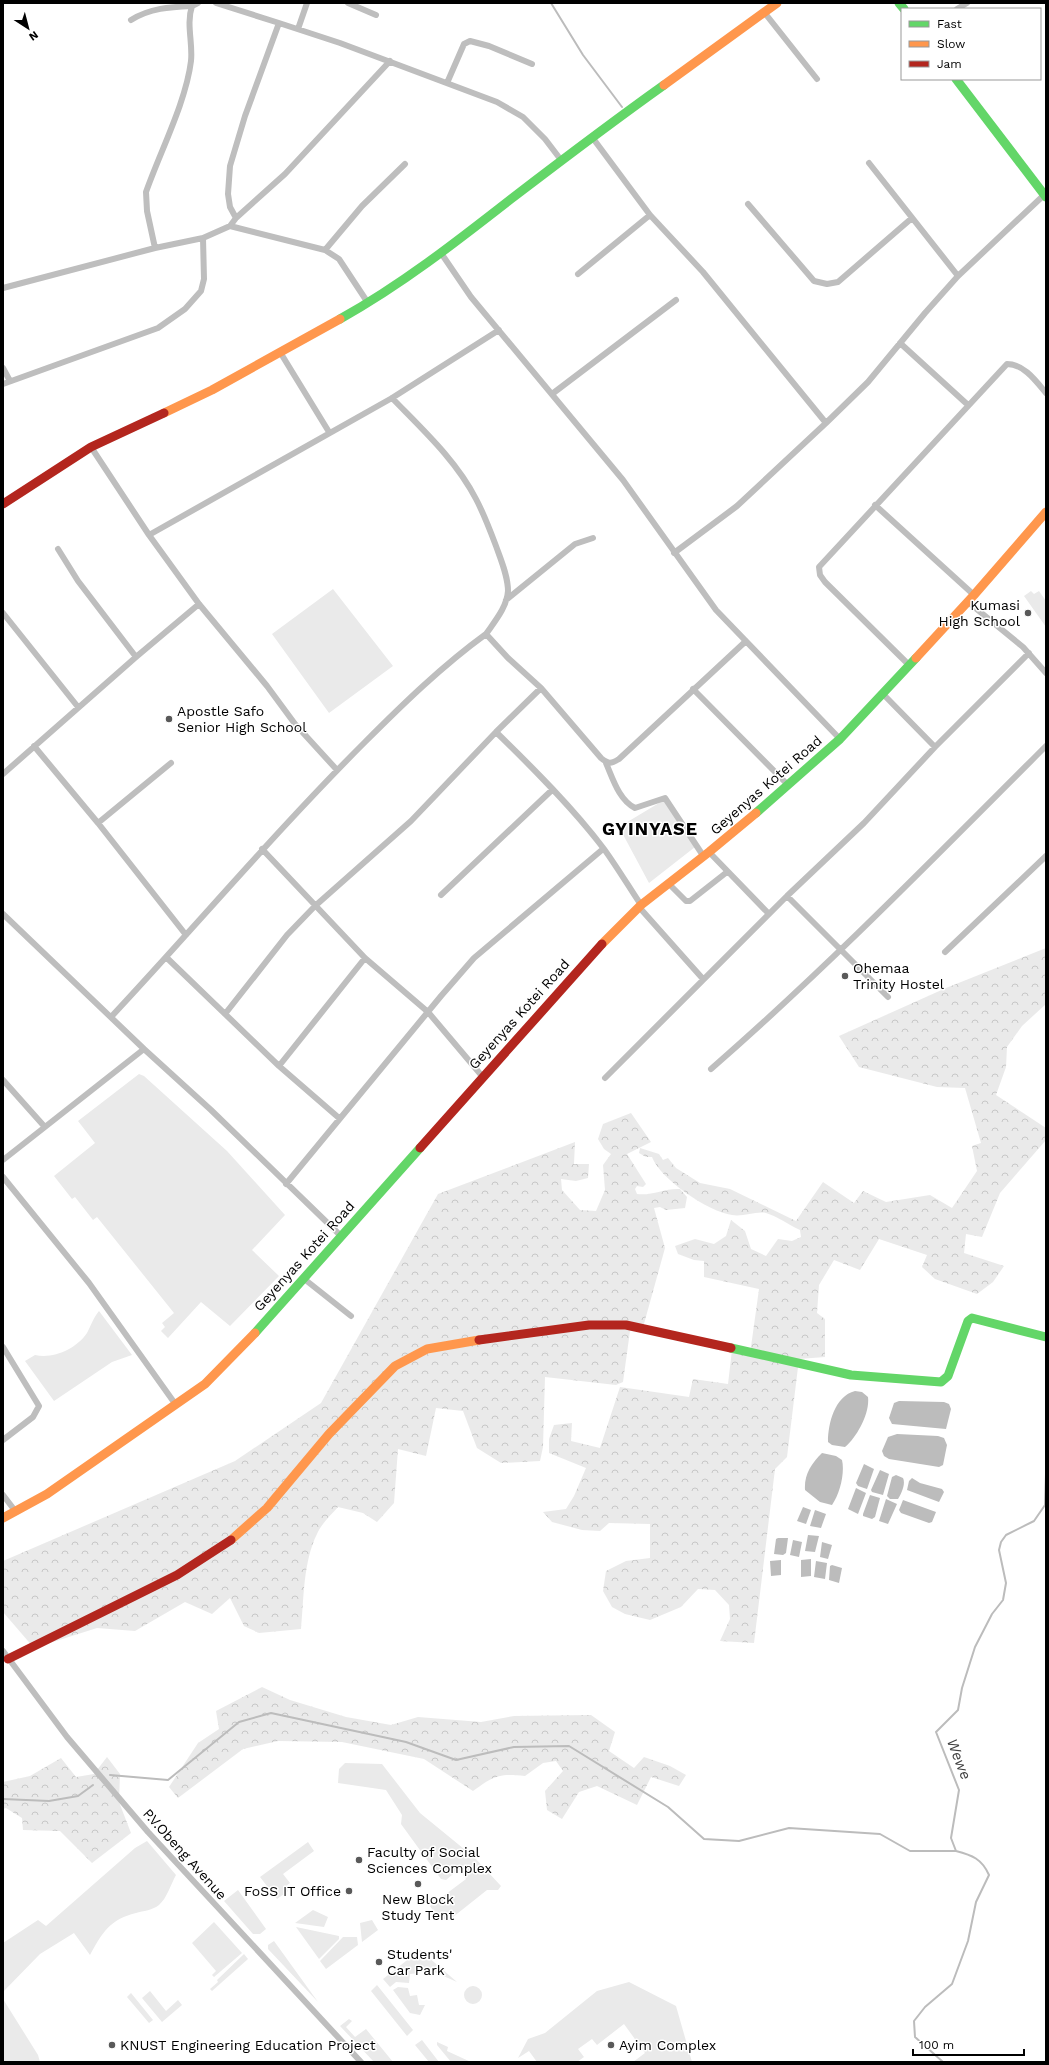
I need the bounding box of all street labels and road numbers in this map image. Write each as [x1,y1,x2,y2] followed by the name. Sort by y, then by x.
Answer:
[707,732,825,838] street label: Geyenyas Kotei Road
[465,956,573,1072] street label: Geyenyas Kotei Road
[250,1198,358,1314] street label: Geyenyas Kotei Road
[140,1805,230,1903] street label: P.V.Obeng Avenue

